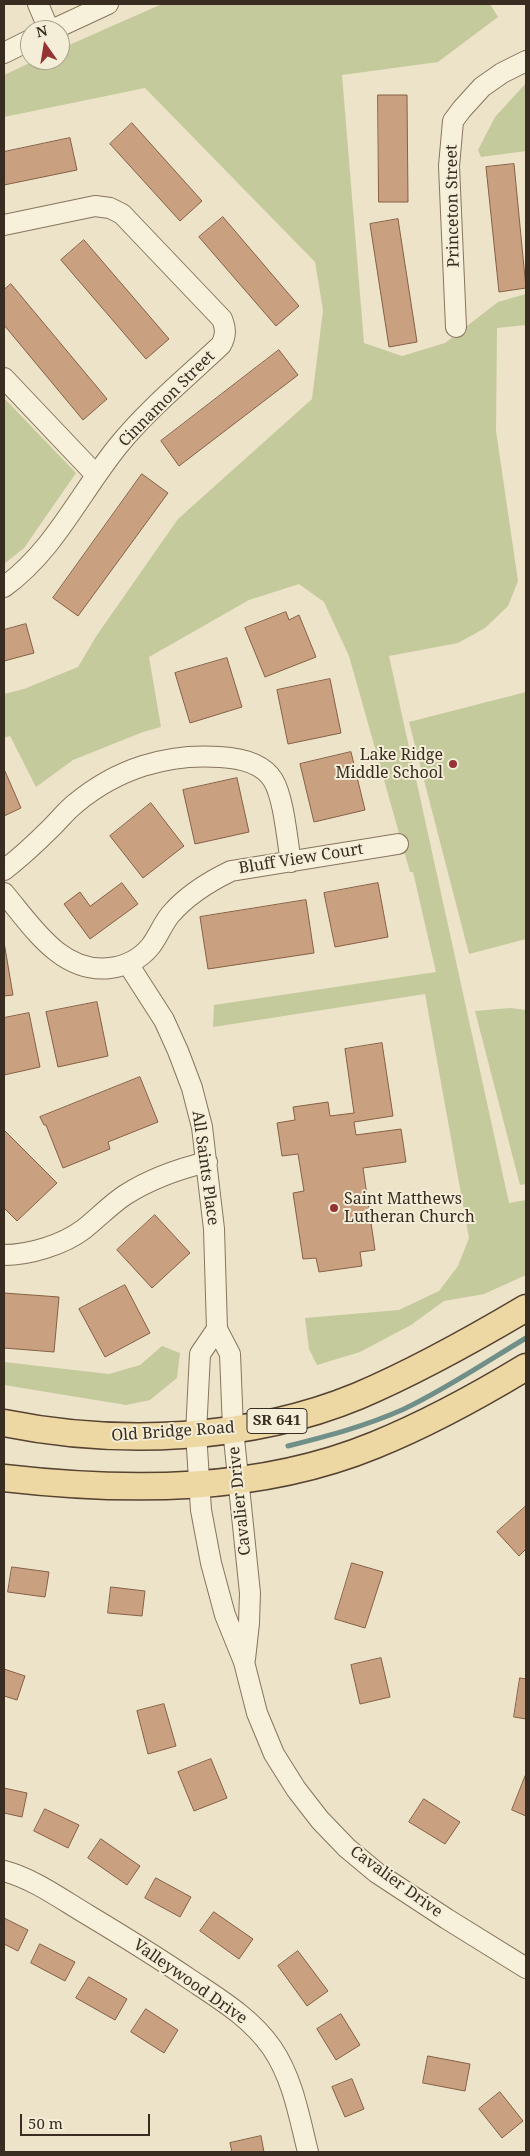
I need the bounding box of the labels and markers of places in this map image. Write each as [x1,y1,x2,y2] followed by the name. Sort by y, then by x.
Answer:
[335,745,443,783] place label: Lake Ridge Middle School
[447,758,459,770] marker: Lake Ridge Middle School
[344,1189,475,1227] place label: Saint Matthews Lutheran Church
[328,1202,340,1214] marker: Saint Matthews Lutheran Church

